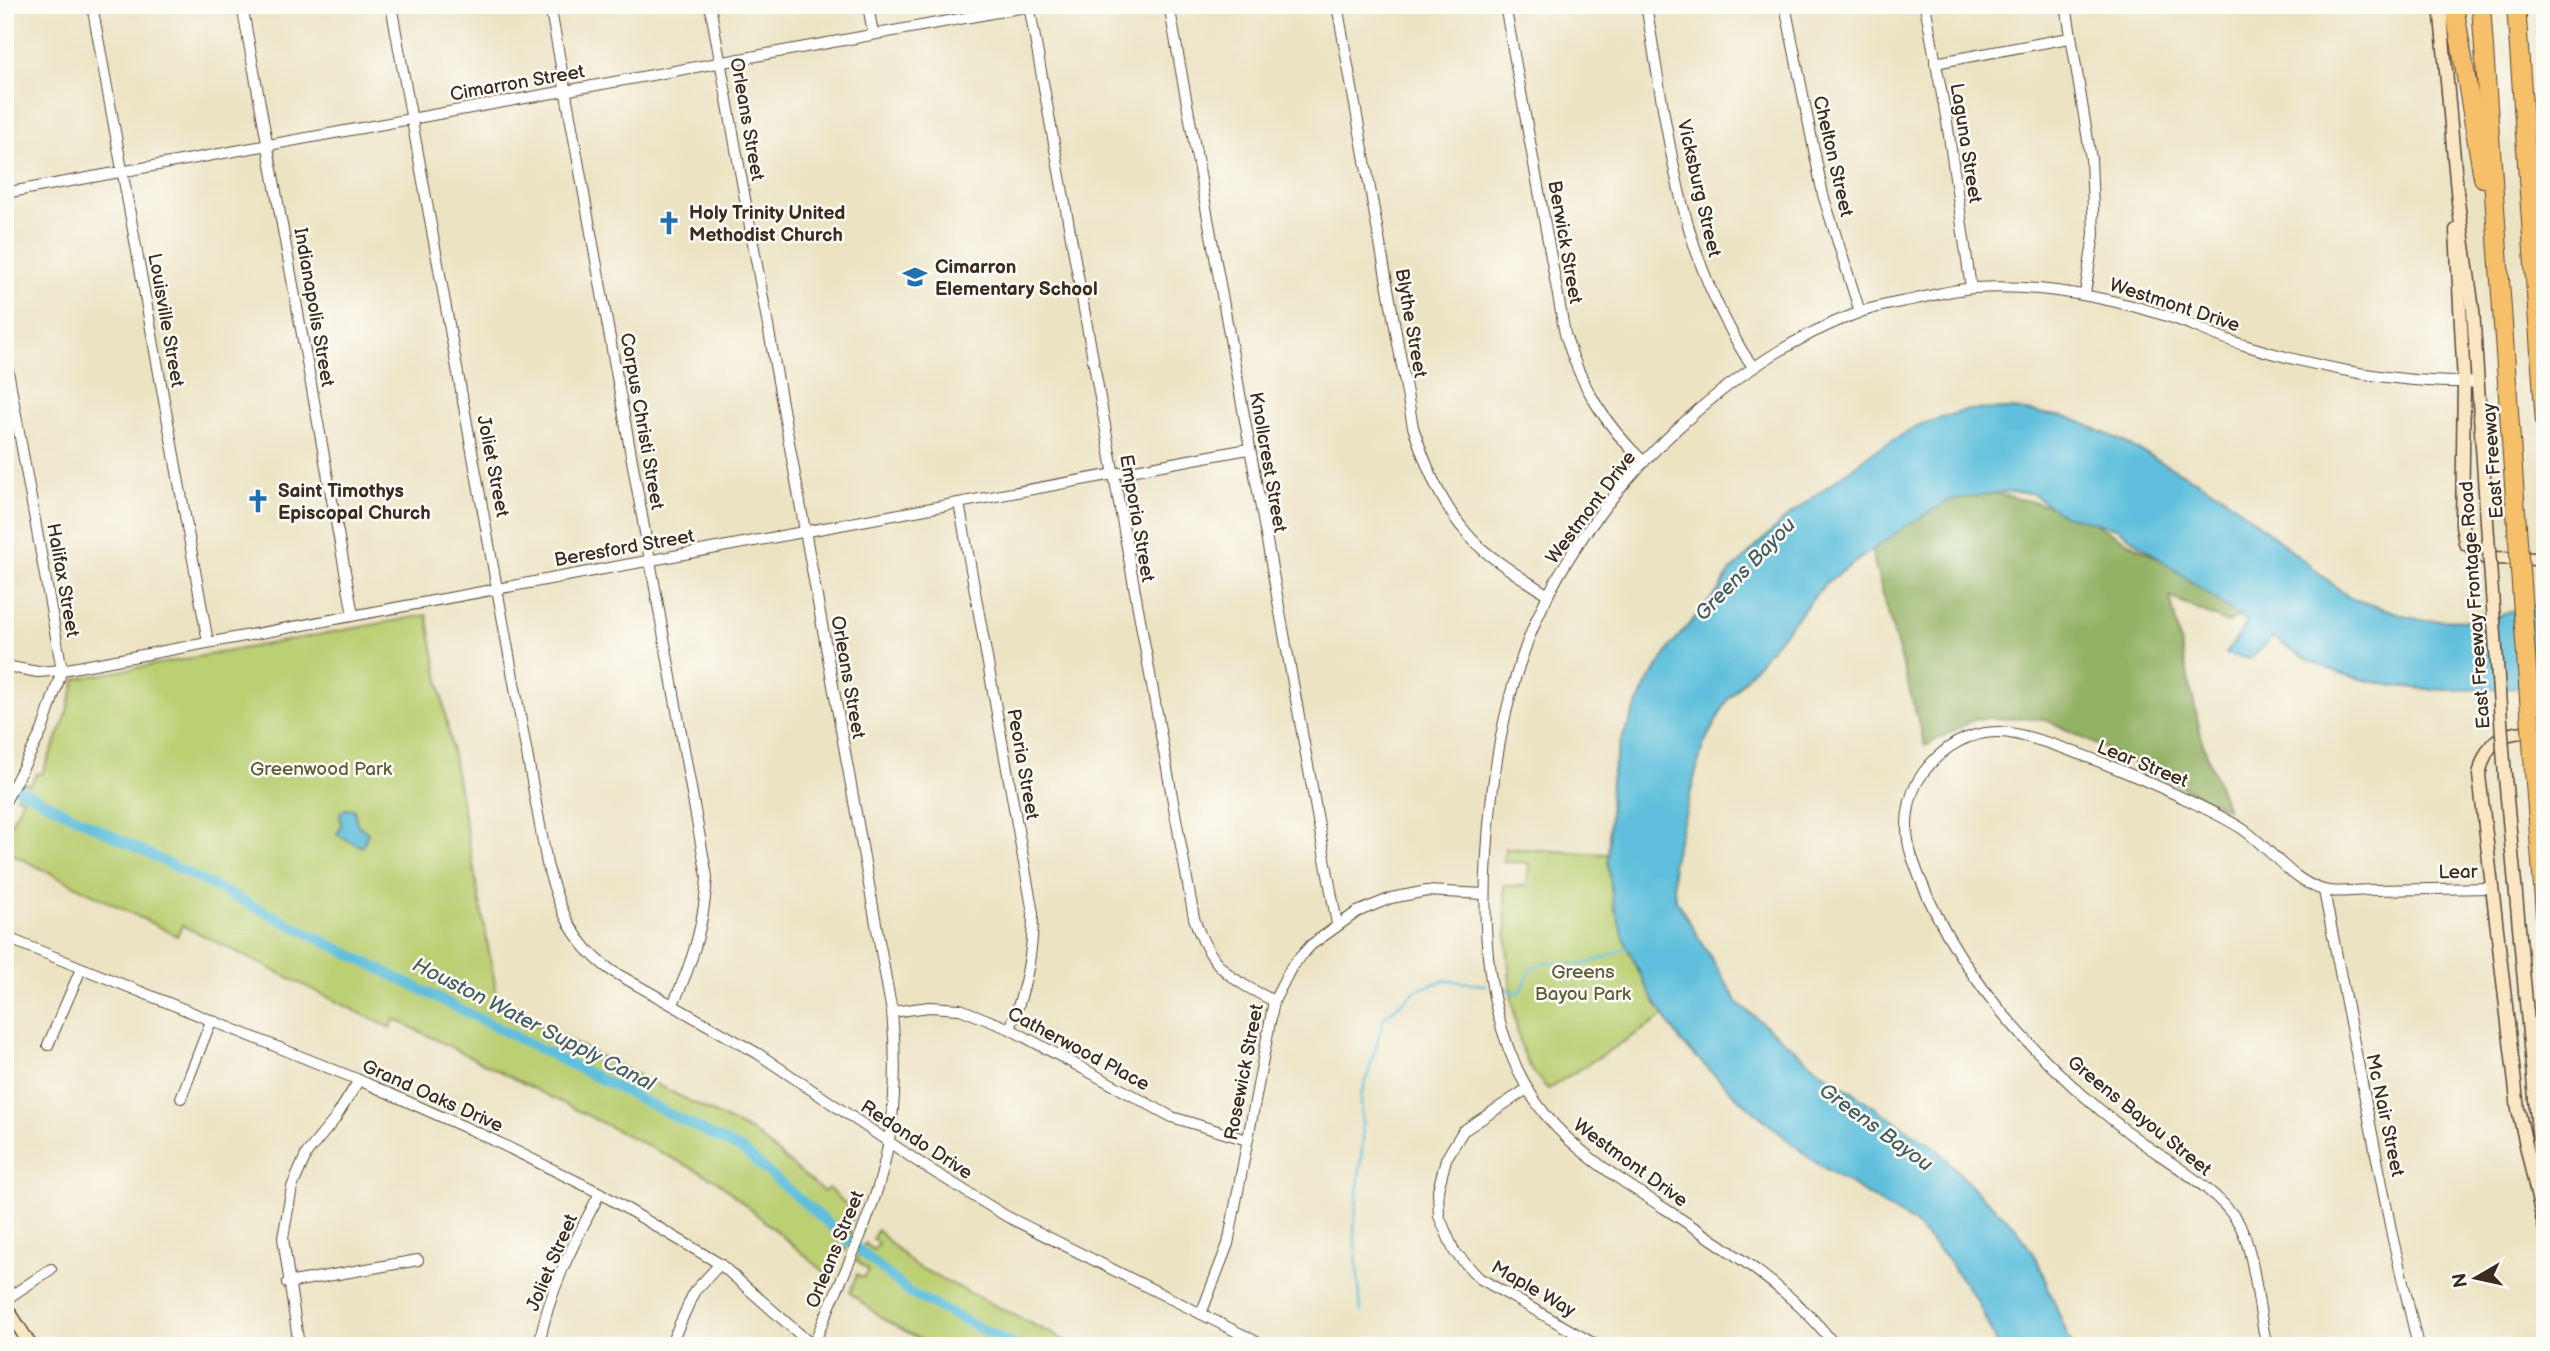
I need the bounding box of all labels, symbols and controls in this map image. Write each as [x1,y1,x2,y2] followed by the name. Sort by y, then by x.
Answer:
[724,56,769,183] street label: Orleans Street
[448,60,586,107] street label: Cimarron Street
[1945,82,1986,205] street label: Laguna Street
[1807,94,1858,219] street label: Chelton Street
[1672,117,1726,260] street label: Vicksburg Street
[1542,179,1587,306] street label: Berwick Street
[689,202,845,247] place label: Holy Trinity United Methodist Church
[655,209,683,237] church icon: Holy Trinity United Methodist Church
[288,226,339,389] street label: Indianapolis Street
[142,252,189,389] street label: Louisville Street
[935,256,1098,301] place label: Cimarron Elementary School
[901,263,929,291] school or university icon: Cimarron Elementary School
[1390,267,1431,380] street label: Blythe Street
[2106,274,2243,337] street label: Westmont Drive
[615,331,668,512] street label: Corpus Christi Street
[1244,390,1291,534] street label: Knollcrest Street
[2478,402,2509,520] street label: East Freeway
[471,414,514,519] street label: Joliet Street
[1541,447,1641,569] street label: Westmont Drive
[1114,453,1159,584] street label: Emporia Street
[278,480,431,525] place label: Saint Timothys Episcopal Church
[2455,480,2496,730] street label: East Freeway Frontage Road
[244,487,272,515] church icon: Saint Timothys Episcopal Church
[1690,512,1801,626] water label: Greens Bayou
[41,522,84,639] street label: Halifax Street
[553,525,696,572] street label: Beresford Street
[825,614,870,741] street label: Orleans Street
[1001,707,1044,822] street label: Peoria Street
[2094,736,2191,793] street label: Lear Street
[250,758,393,781] park label: Greenwood Park
[2438,861,2479,884] street label: Lear
[408,952,660,1097] water label: Houston Water Supply Canal
[1535,961,1632,1006] park label: Greens Bayou Park
[1004,1002,1153,1096] street label: Catherwood Place
[1220,1002,1269,1142] street label: Rosewick Street
[2062,1051,2216,1181] street label: Greens Bayou Street
[2360,1052,2409,1179] street label: Mc Nair Street
[358,1055,506,1138] street label: Grand Oaks Drive
[1814,1078,1938,1177] water label: Greens Bayou
[856,1096,976,1185] street label: Redondo Drive
[1569,1114,1692,1212] street label: Westmont Drive
[801,1187,869,1312] street label: Orleans Street
[522,1211,583,1315] street label: Joliet Street
[2442,1242,2512,1312] north arrow
[1487,1256,1580,1323] street label: Maple Way
[2448,1272,2473,1289] text: N

